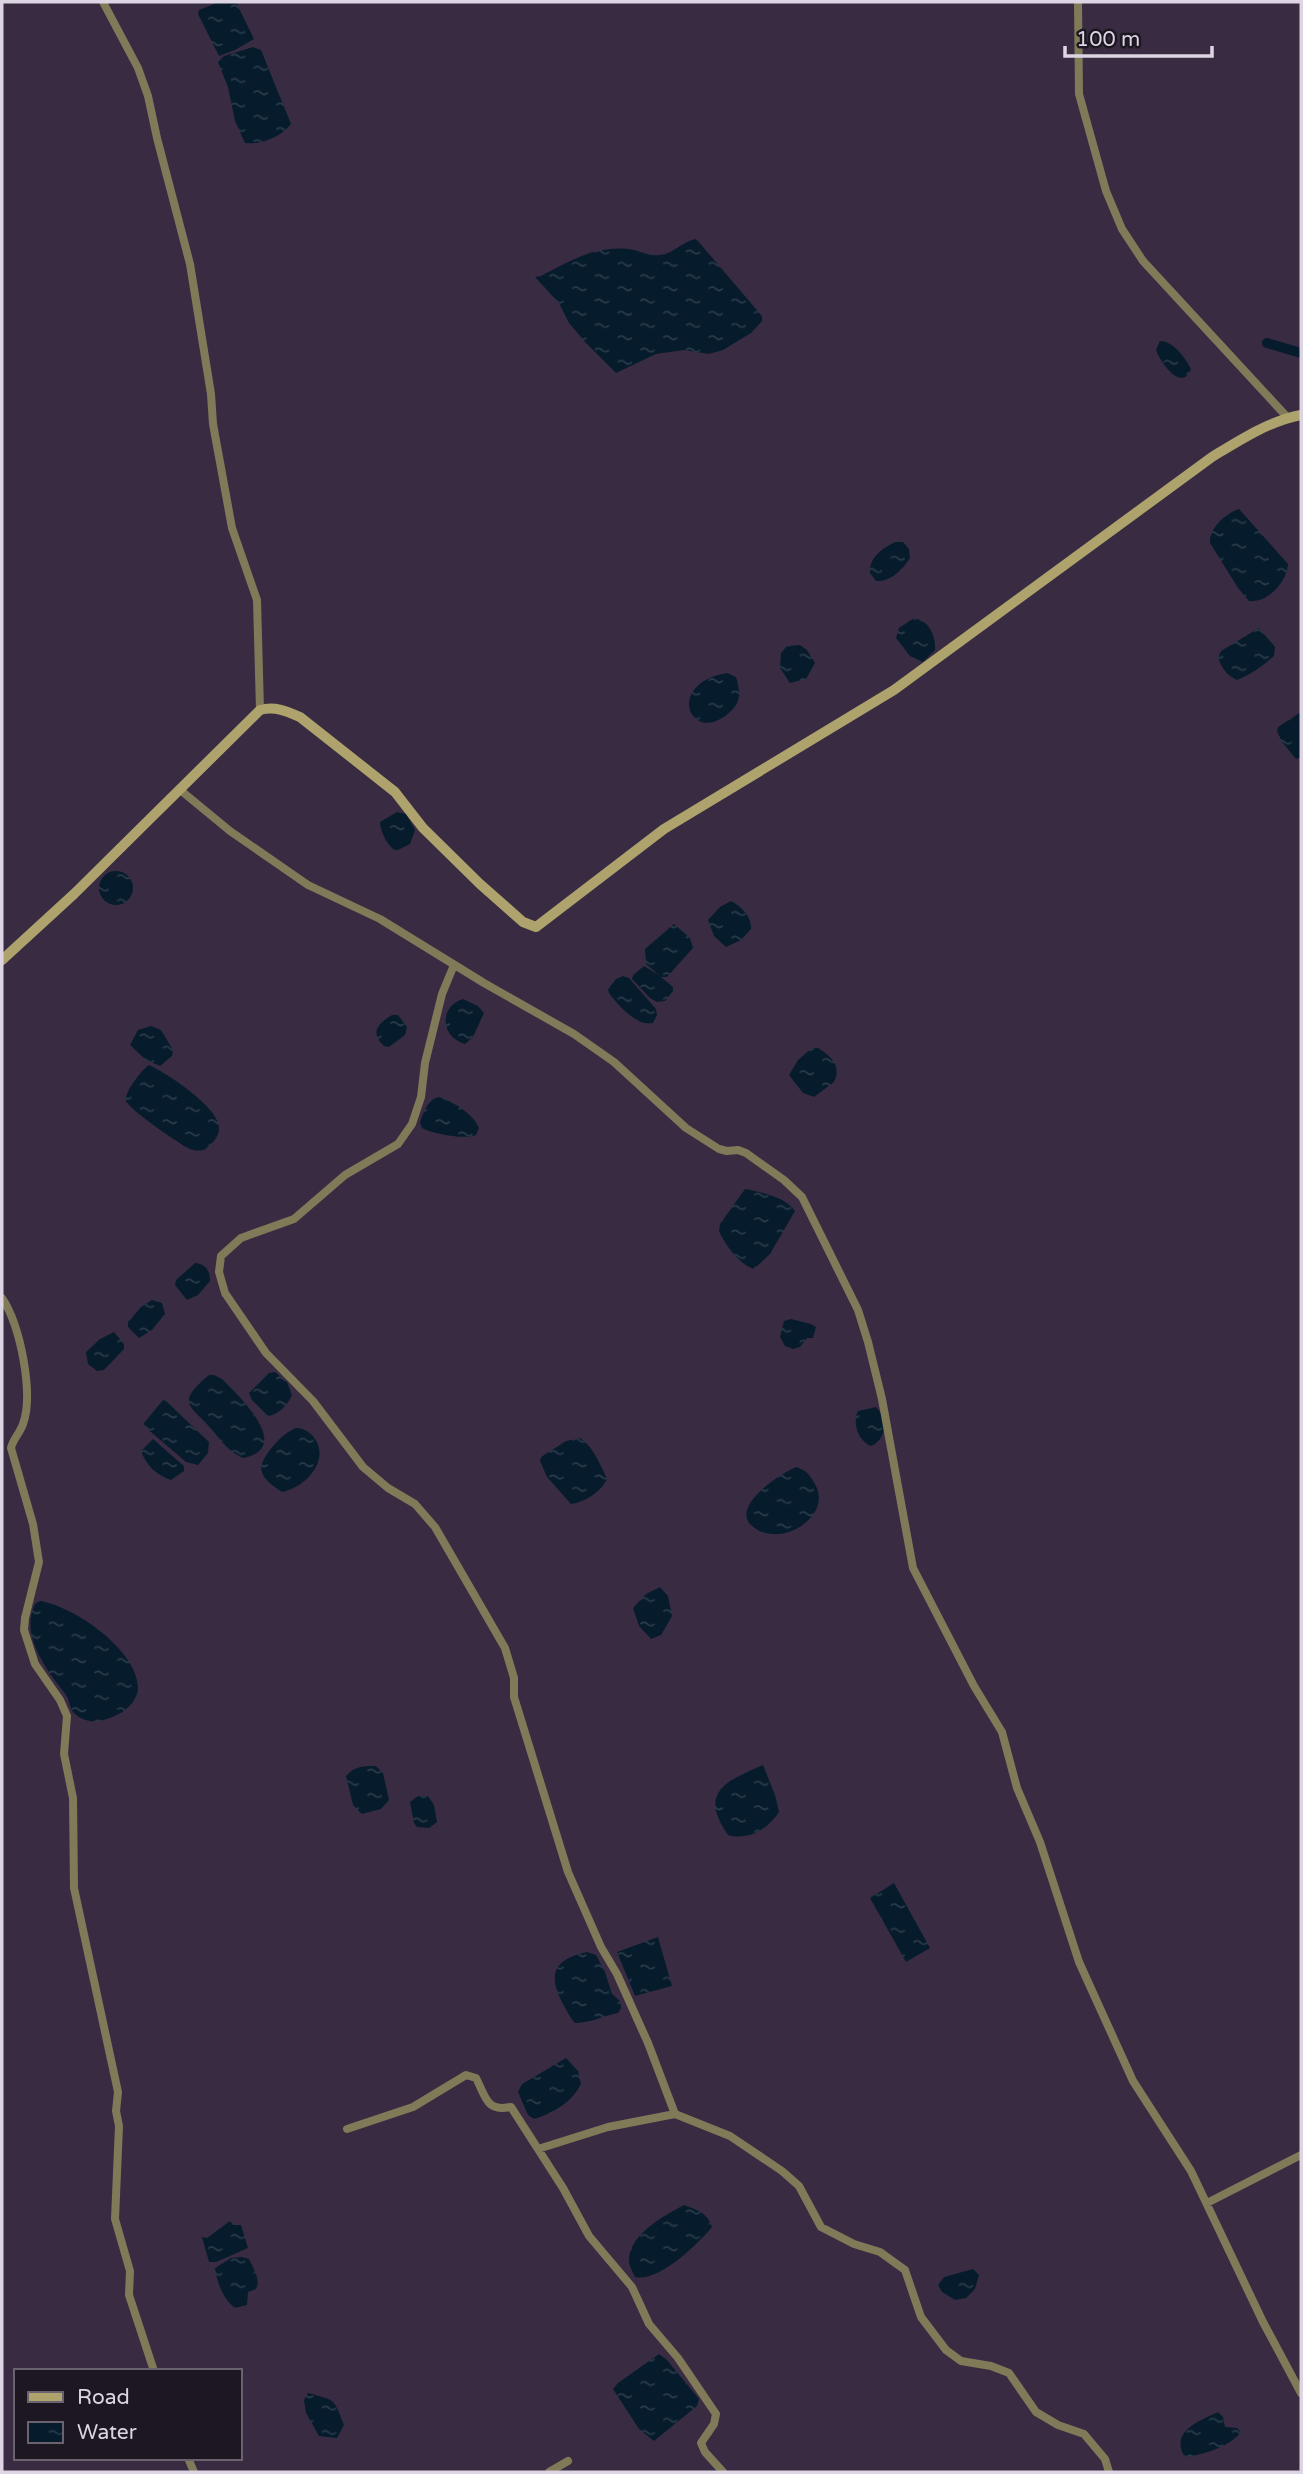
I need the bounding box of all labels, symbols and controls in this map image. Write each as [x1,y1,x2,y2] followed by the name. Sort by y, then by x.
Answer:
[1065,14,1212,58] scale bar
[1076,27,1140,52] text: 100 m
[14,2369,242,2460] legend
[77,2385,130,2410] text: Road
[77,2420,137,2445] text: Water

